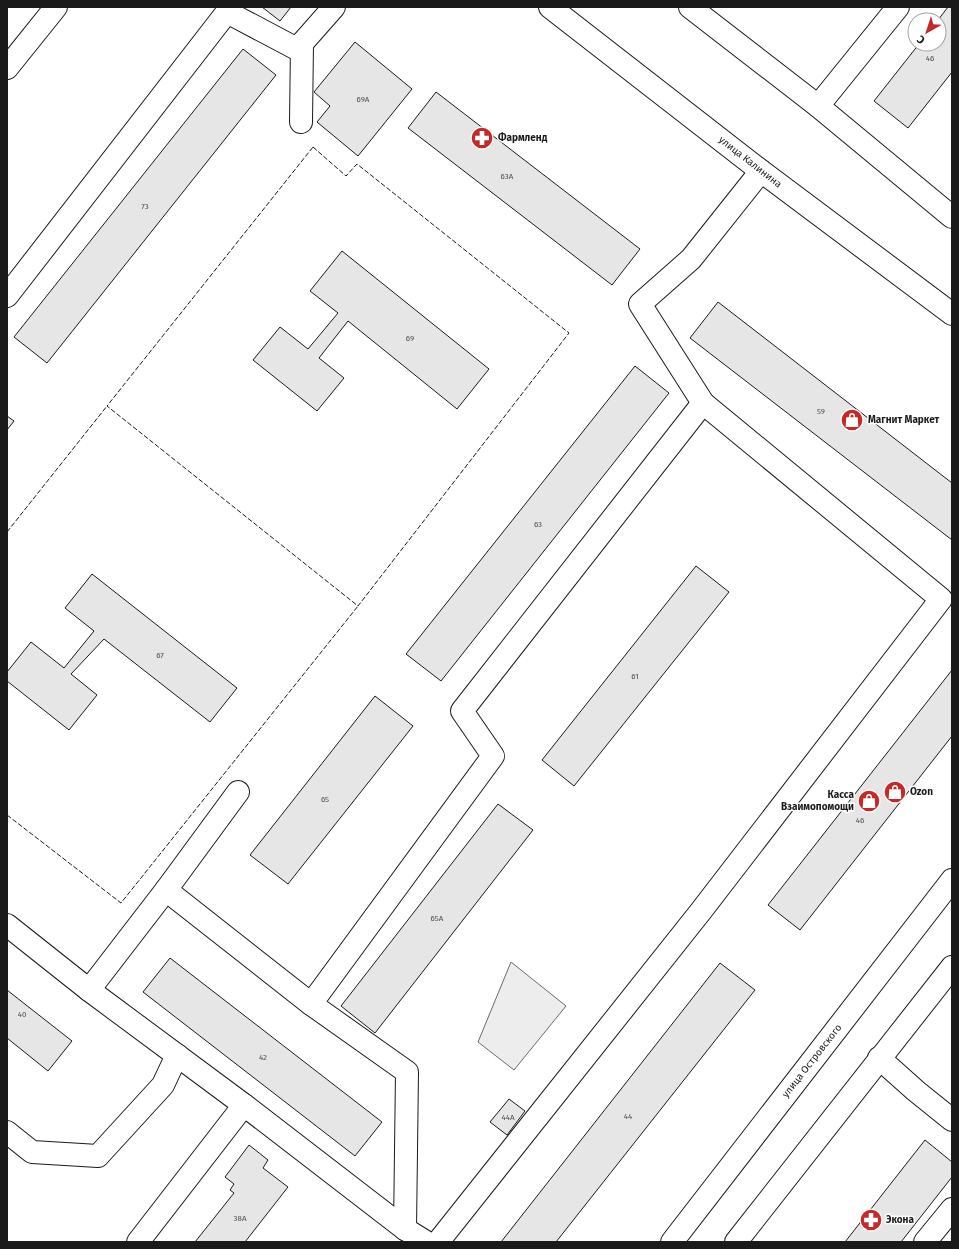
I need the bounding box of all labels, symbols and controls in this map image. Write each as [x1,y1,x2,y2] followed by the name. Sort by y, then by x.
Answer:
[907,12,947,52] north arrow
[914,32,928,46] text: С
[926,54,934,63] house number: 46
[357,95,370,104] house number: 69А
[469,125,495,151] pharmacy icon: Фармленд
[498,132,548,144] place label: Фармленд
[716,134,784,190] street label: улица Калинина
[501,172,514,181] house number: 63А
[141,202,149,211] house number: 73
[406,334,414,343] house number: 69
[817,407,825,416] house number: 59
[839,407,865,433] shop icon: Магнит Маркет
[868,414,939,426] place label: Магнит Маркет
[534,520,542,529] house number: 63
[156,651,164,660] house number: 67
[631,672,639,681] house number: 61
[882,779,908,805] shop icon: Ozon
[910,786,933,798] place label: Ozon
[856,788,882,814] shop icon: Касса Взаимопомощи
[781,789,855,813] place label: Касса Взаимопомощи
[321,795,329,804] house number: 65
[856,816,864,825] house number: 46
[431,914,444,923] house number: 65А
[18,1010,27,1019] house number: 40
[780,1022,844,1100] street label: улица Островского
[259,1053,267,1062] house number: 42
[624,1112,633,1121] house number: 44
[501,1113,515,1122] house number: 44А
[858,1207,884,1233] pharmacy icon: Экона
[234,1214,247,1223] house number: 38А
[886,1214,914,1226] place label: Экона

